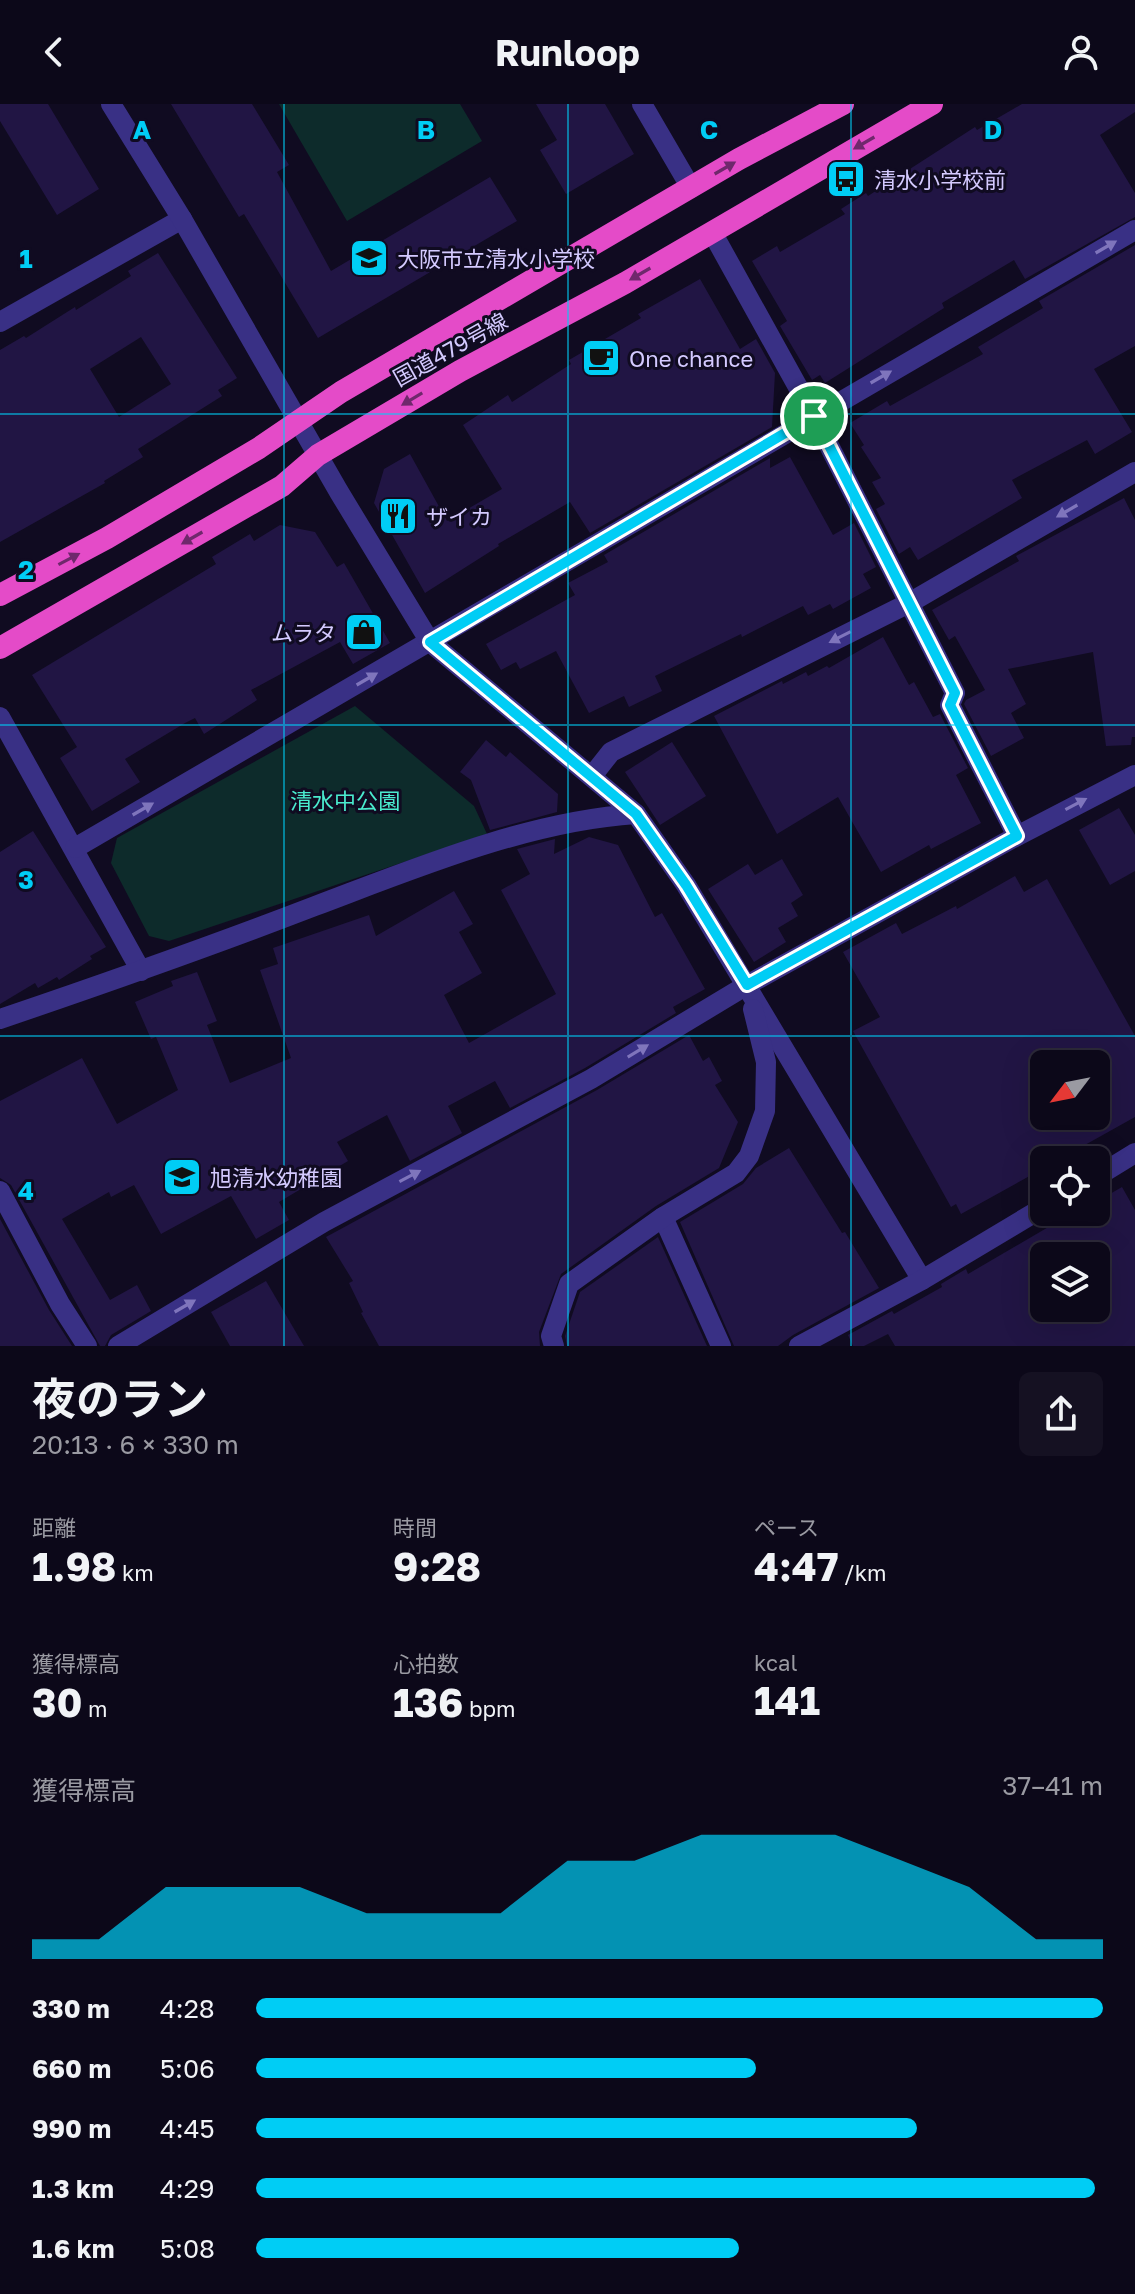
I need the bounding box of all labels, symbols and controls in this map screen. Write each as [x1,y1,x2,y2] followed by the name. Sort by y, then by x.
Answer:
[32,30,76,74] icon: back
[1059,30,1103,74] icon: person
[495,31,640,74] text: Runloop
[133,114,152,145] text: A
[417,114,435,145] text: B
[700,114,718,145] text: C
[984,114,1002,145] text: D
[853,136,875,150] one-way arrow
[825,158,867,200] bus stop icon: 清水小学校前
[714,161,736,175] one-way arrow
[874,166,1006,193] place label: 清水小学校前
[348,237,390,279] school or university icon: 大阪市立清水小学校
[1095,240,1117,254] one-way arrow
[19,243,33,274] text: 1
[397,245,595,272] place label: 大阪市立清水小学校
[629,267,651,281] one-way arrow
[388,307,512,391] street label: 国道479号線
[580,337,622,379] cafe icon: One chance
[629,345,753,372] place label: One chance
[870,370,892,384] one-way arrow
[780,382,848,450] pin
[401,392,423,406] one-way arrow
[792,394,836,438] icon: arrive
[377,495,419,537] restaurant icon: ザイカ
[426,503,492,530] place label: ザイカ
[1056,504,1078,518] one-way arrow
[181,531,204,545] one-way arrow
[57,552,80,565] one-way arrow
[18,554,34,585] text: 2
[343,611,385,653] shop icon: ムラタ
[271,619,336,646] place label: ムラタ
[829,631,852,644] one-way arrow
[356,672,379,686] one-way arrow
[290,787,400,814] park label: 清水中公園
[1064,798,1087,811] one-way arrow
[131,802,154,816] one-way arrow
[18,864,34,895] text: 3
[627,1045,649,1059] one-way arrow
[1030,1050,1110,1130] north arrow
[1030,1050,1110,1322] map controls
[1030,1146,1110,1226] button: locate
[161,1156,203,1198] school or university icon: 旭清水幼稚園
[210,1164,342,1191] place label: 旭清水幼稚園
[398,1170,421,1183] one-way arrow
[18,1175,34,1206] text: 4
[1030,1242,1110,1322] button: layers
[174,1300,196,1314] one-way arrow
[32,1372,208,1425] text: 夜のラン
[1019,1372,1103,1456] button: share
[32,1429,239,1460] text: 20:13 · 6 × 330 m
[32,1514,76,1541] text: 距離
[393,1514,437,1541] text: 時間
[754,1514,819,1541] text: ペース
[32,1542,116,1590] text: 1.98
[393,1542,481,1590] text: 9:28
[754,1542,839,1590] text: 4:47
[116,1559,154,1586] text: km
[839,1559,887,1586] text: /km
[754,1649,797,1676] text: kcal
[32,1650,120,1677] text: 獲得標高
[393,1650,459,1677] text: 心拍数
[754,1676,820,1724] text: 141
[32,1678,82,1726] text: 30
[393,1678,463,1726] text: 136
[82,1695,107,1722] text: m
[463,1695,515,1722] text: bpm
[1002,1770,1103,1801] text: 37–41 m
[32,1775,136,1806] text: 獲得標高
[32,1993,110,2024] text: 330 m
[160,1993,215,2024] text: 4:28
[32,2053,111,2084] text: 660 m
[160,2053,215,2084] text: 5:06
[32,2113,111,2144] text: 990 m
[160,2113,215,2144] text: 4:45
[32,2173,114,2204] text: 1.3 km
[160,2173,214,2204] text: 4:29
[32,2233,115,2264] text: 1.6 km
[160,2233,215,2264] text: 5:08

